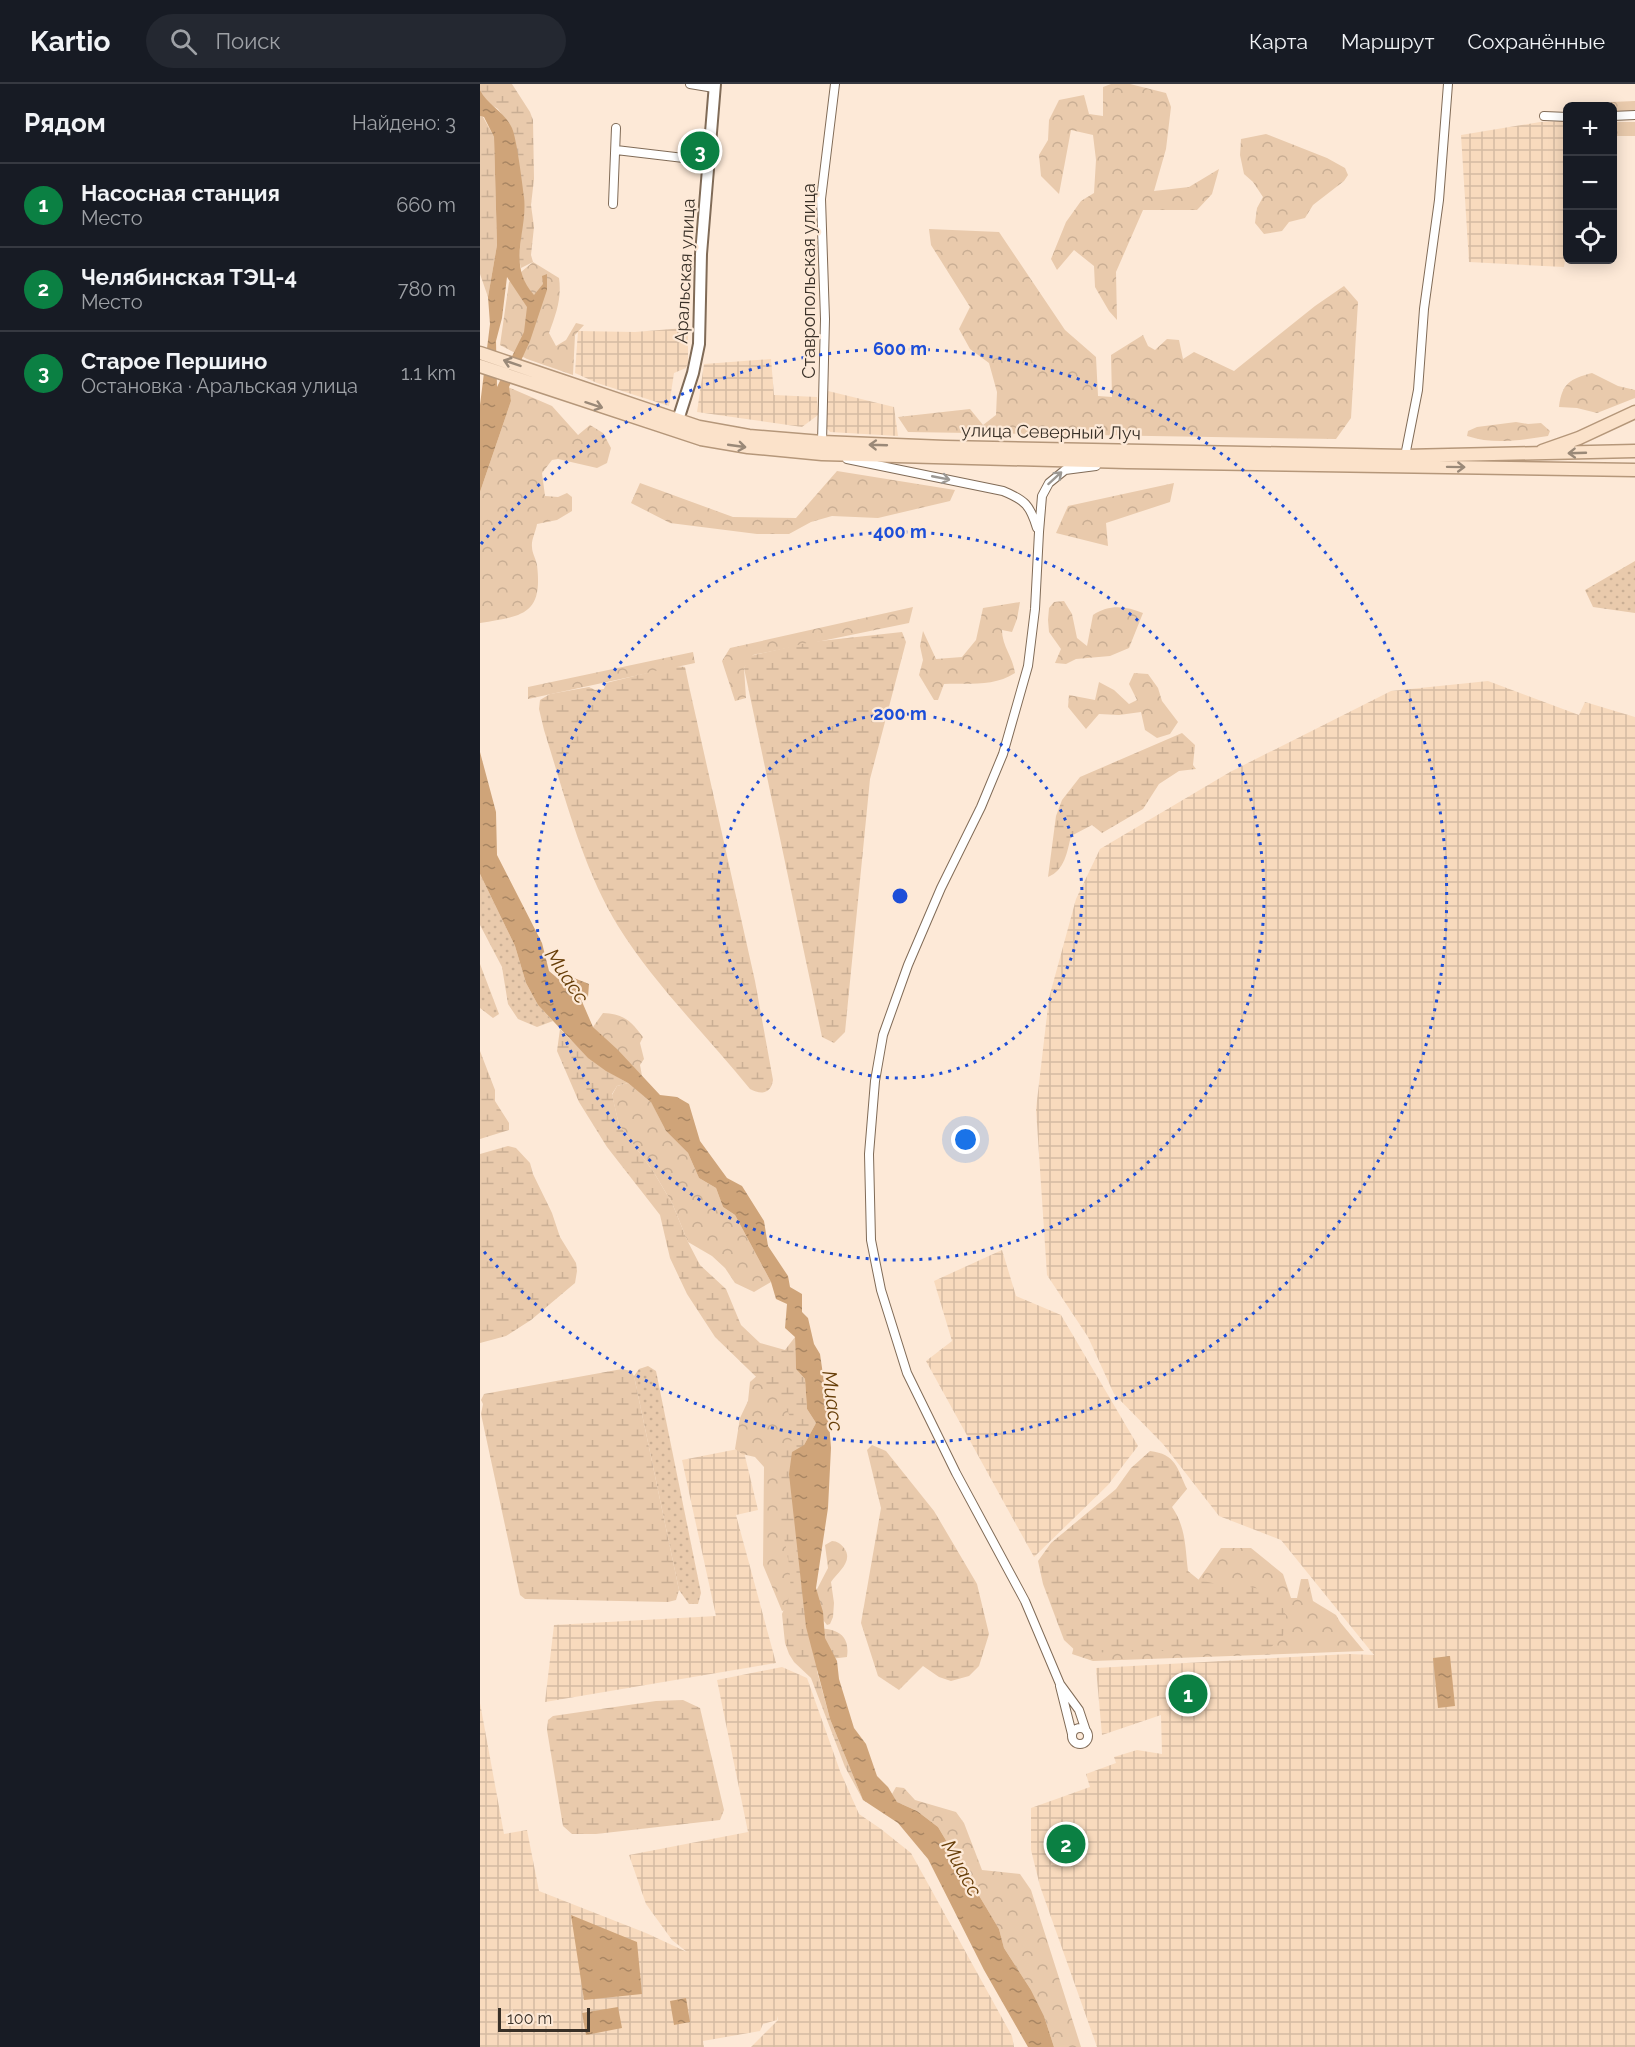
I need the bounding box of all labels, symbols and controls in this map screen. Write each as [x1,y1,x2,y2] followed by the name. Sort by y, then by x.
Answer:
[146,14,566,68] search box
[30,25,110,58] text: Kartio
[167,25,200,58] icon: search
[215,28,281,54] text: Поиск
[1249,29,1308,54] text: Карта
[1341,29,1434,54] text: Маршрут
[1467,29,1605,54] text: Сохранённые
[1563,102,1617,264] map controls
[1563,102,1617,156] button: +
[24,108,106,138] text: Рядом
[352,111,456,135] text: Найдено: 3
[680,128,720,174] pin: 3
[1563,156,1617,210] button: −
[81,180,280,206] text: Насосная станция
[798,183,819,379] street label: Ставропольская улица
[39,193,48,217] text: 1
[396,193,456,217] text: 660 m
[670,198,699,344] street label: Аральская улица
[81,206,143,230] text: Место
[1563,210,1617,264] button: locate
[81,264,297,290] text: Челябинская ТЭЦ-4
[38,277,49,301] text: 2
[398,277,456,301] text: 780 m
[81,290,143,314] text: Место
[873,338,927,359] text: 600 m
[81,348,267,374] text: Старое Першино
[503,357,522,368] one-way arrow
[38,361,49,385] text: 3
[401,361,456,385] text: 1.1 km
[81,374,358,398] text: Остановка · Аральская улица
[585,400,604,411] one-way arrow
[961,419,1141,444] street label: улица Северный Луч
[868,439,888,450] one-way arrow
[726,440,746,451] one-way arrow
[1567,448,1587,459] one-way arrow
[1446,461,1466,473] one-way arrow
[1048,471,1063,485] one-way arrow
[931,473,950,484] one-way arrow
[873,521,927,542] text: 400 m
[873,703,927,724] text: 200 m
[890,886,910,906] centre of rings
[540,944,594,1008] water label: Миасс
[951,1125,980,1154] your location
[817,1369,849,1433] water label: Миасс
[1168,1672,1208,1716] pin: 1
[1046,1822,1086,1866] pin: 2
[937,1835,988,1901] water label: Миасс
[498,2005,590,2032] scale bar
[507,2009,552,2028] text: 100 m

